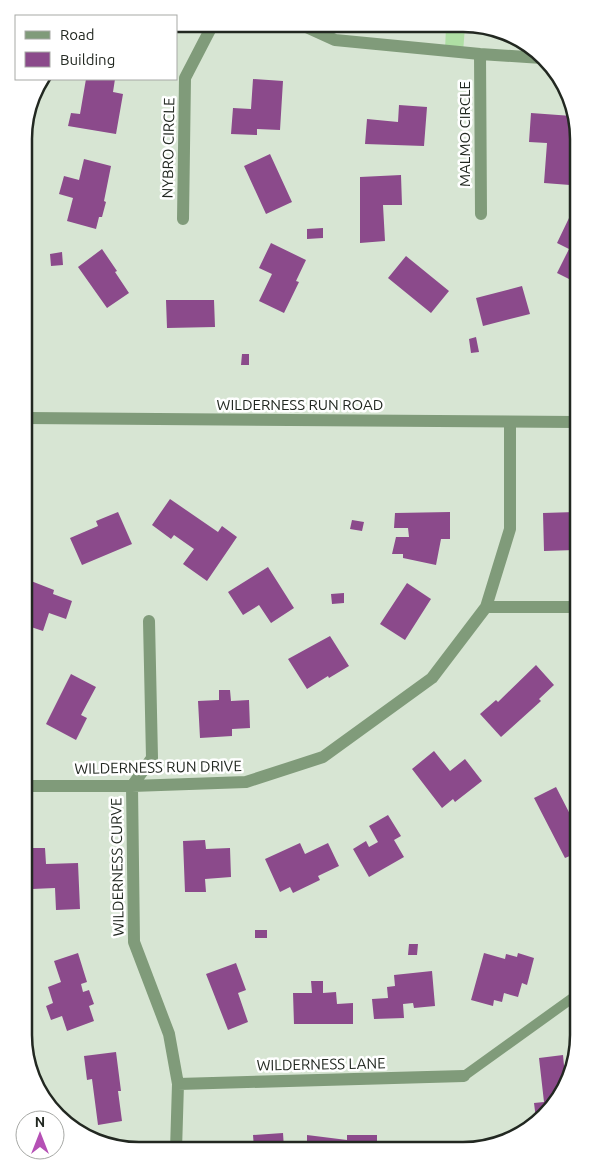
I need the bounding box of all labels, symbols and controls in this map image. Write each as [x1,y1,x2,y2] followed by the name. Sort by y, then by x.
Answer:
[15,15,178,80] legend
[60,26,95,43] text: Road
[60,51,115,68] text: Building
[456,81,473,187] street label: MALMO CIRCLE
[159,97,177,199] street label: NYBRO CIRCLE
[217,396,383,413] street label: WILDERNESS RUN ROAD
[74,757,242,777] street label: WILDERNESS RUN DRIVE
[107,798,127,936] street label: WILDERNESS CURVE
[256,1054,386,1074] street label: WILDERNESS LANE
[15,1110,65,1160] north arrow
[35,1114,45,1130] text: N

